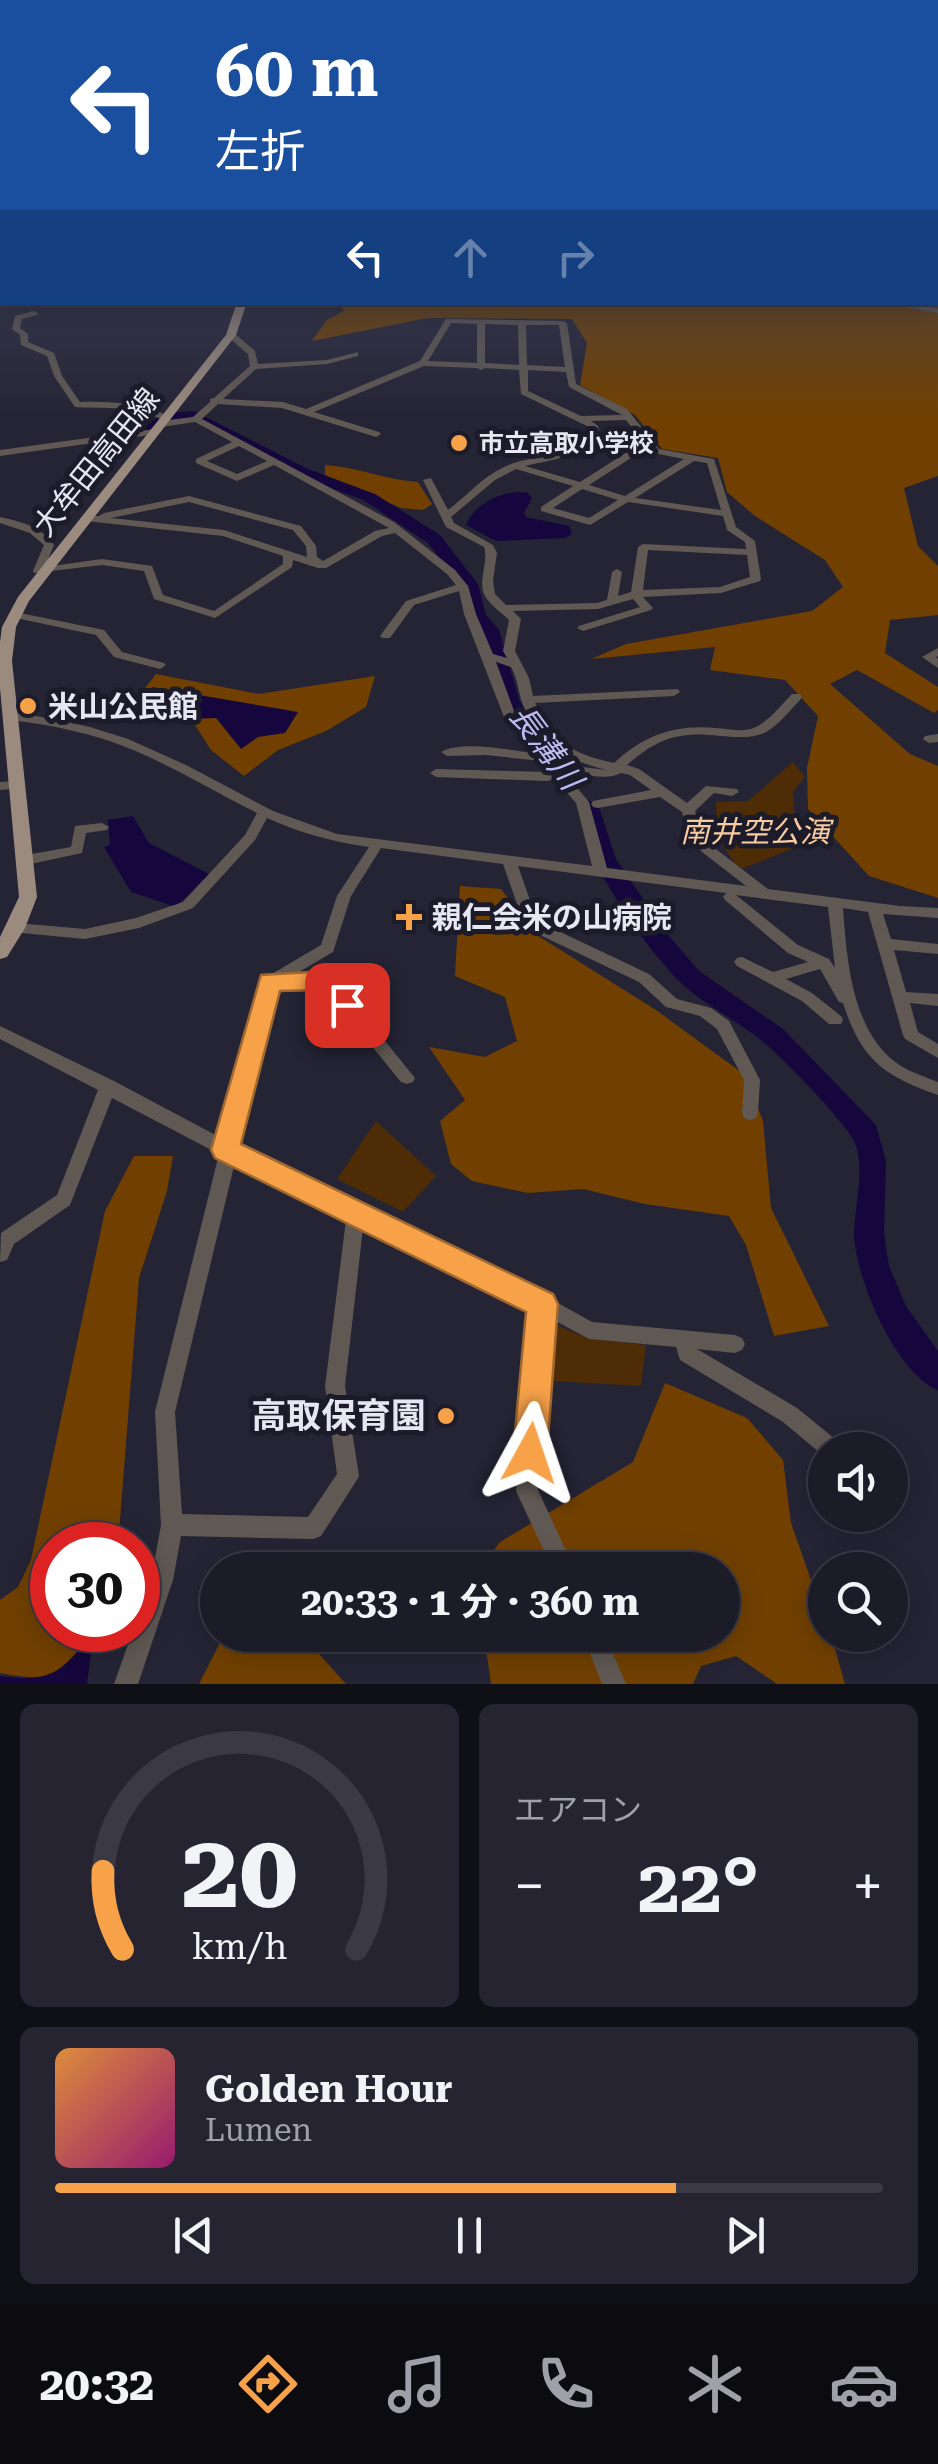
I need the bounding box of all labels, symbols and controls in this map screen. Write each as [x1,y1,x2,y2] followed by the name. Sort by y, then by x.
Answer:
[215,31,379,113] text: 60 m
[50,40,180,170] icon: left
[215,125,305,178] text: 左折
[338,230,393,285] icon: left
[443,230,498,285] icon: ahead
[548,230,603,285] icon: right
[26,381,166,543] street label: 大牟田高田線
[479,429,654,458] place label: 市立高取小学校
[448,432,470,454] marker: 市立高取小学校
[48,689,198,724] place label: 米山公民館
[17,695,39,717] marker: 米山公民館
[502,697,592,799] water label: 長溝川
[680,814,834,849] park label: 南井空公演
[432,900,672,935] place label: 親仁会米の山病院
[396,904,422,930] marker: 親仁会米の山病院
[305,963,390,1048] pin
[320,978,375,1033] icon: arrive
[251,1396,426,1437] place label: 高取保育園
[478,1401,582,1505] position arrow
[435,1405,457,1427] marker: 高取保育園
[808,1432,908,1652] map controls
[808,1432,908,1532] button: sound
[30,1522,160,1652] speed limit sign: 30
[808,1552,908,1652] button: search
[301,1580,639,1624] text: 20:33 · 1 分 · 360 m
[514,1791,642,1829] text: エアコン
[181,1811,298,1932] text: 20
[638,1842,759,1930] text: 22°
[514,1854,545,1918] text: −
[852,1854,883,1918] text: +
[192,1926,287,1968] text: km/h
[205,2067,453,2111] text: Golden Hour
[205,2111,312,2149] text: Lumen
[166,2208,221,2263] icon: previous
[442,2208,497,2263] icon: pause
[718,2208,773,2263] icon: next
[233,2349,303,2419] icon: directions
[382,2349,452,2419] icon: music
[531,2349,601,2419] icon: phone
[680,2349,750,2419] icon: climate
[829,2349,899,2419] icon: car
[39,2358,154,2411] text: 20:32

